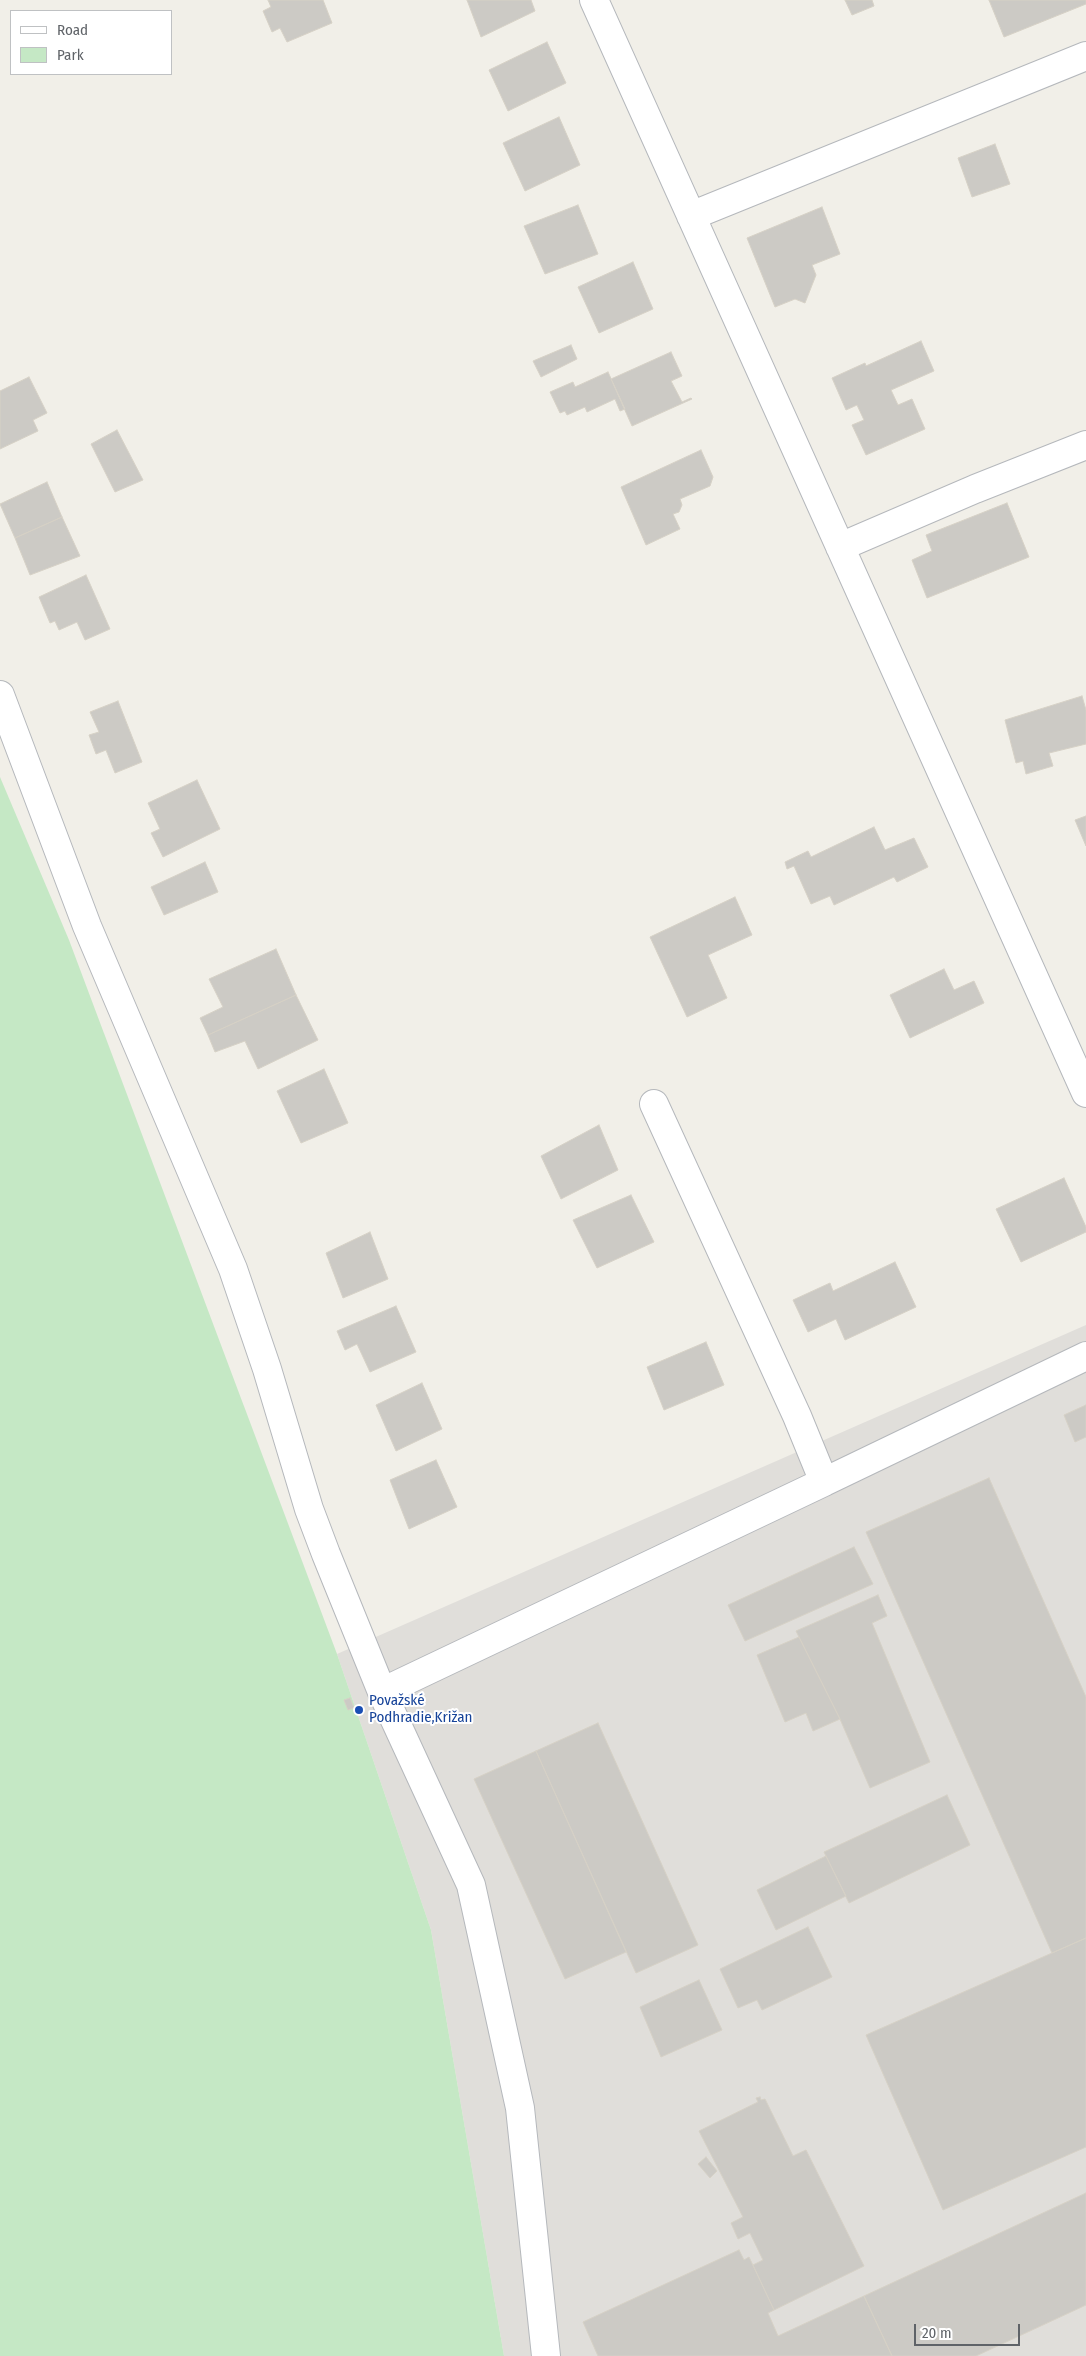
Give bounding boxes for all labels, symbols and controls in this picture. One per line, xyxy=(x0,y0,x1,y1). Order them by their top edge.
legend xyxy=(10,10,172,75)
text: Road xyxy=(57,21,88,39)
text: Park xyxy=(57,46,84,64)
place label: Považské Podhradie,Križan xyxy=(369,1692,473,1727)
marker: Považské Podhradie,Križan xyxy=(353,1704,365,1716)
scale bar xyxy=(916,2314,1022,2346)
text: 20 m xyxy=(922,2324,952,2342)

